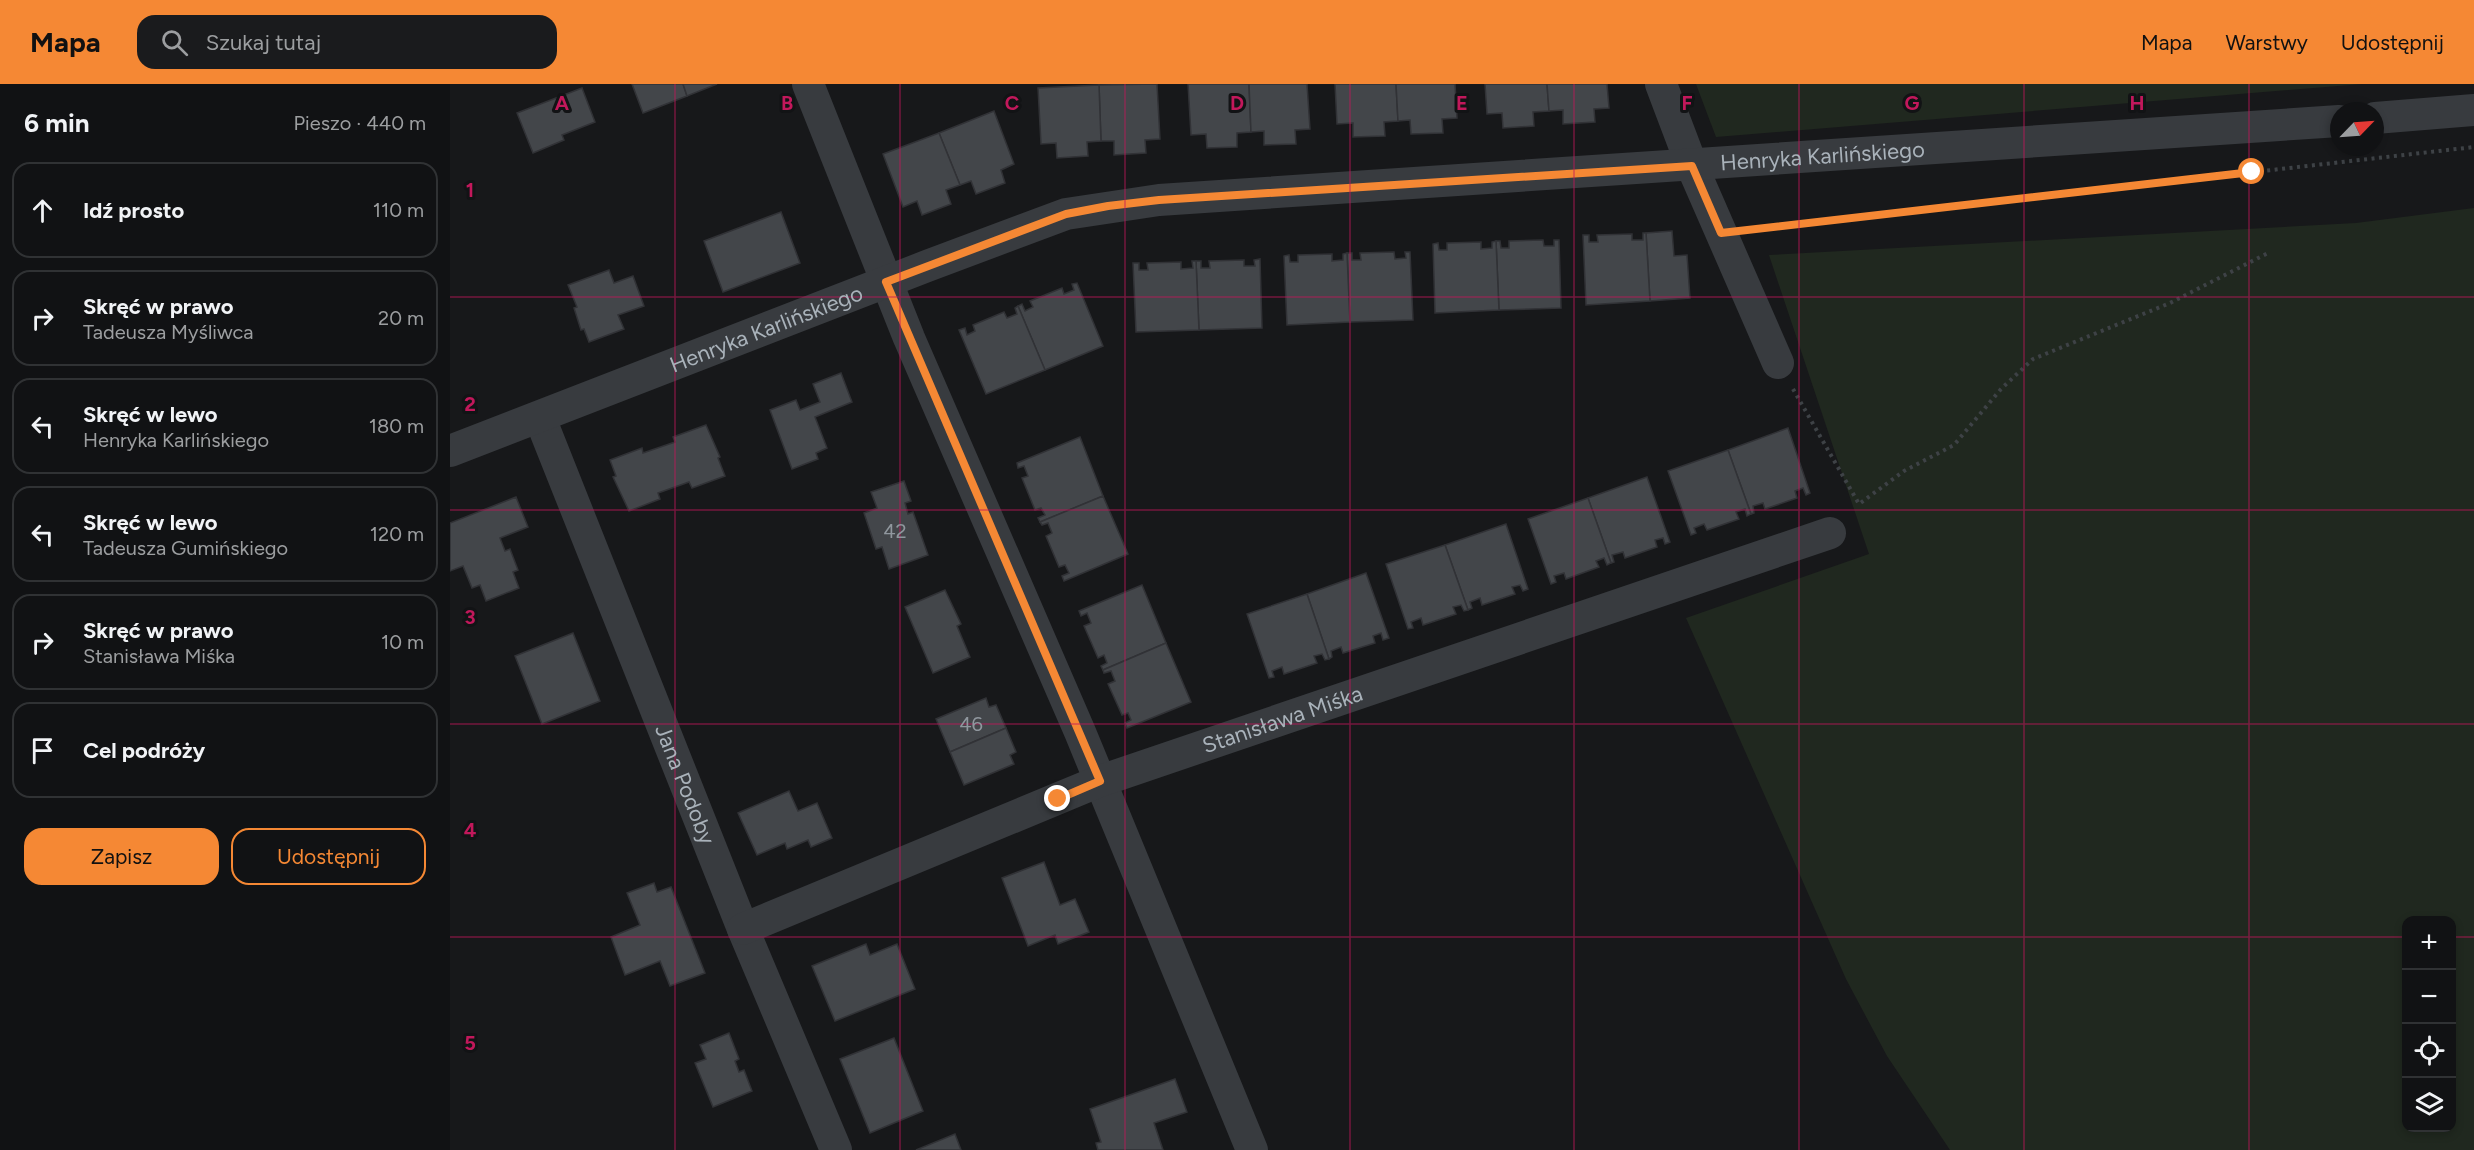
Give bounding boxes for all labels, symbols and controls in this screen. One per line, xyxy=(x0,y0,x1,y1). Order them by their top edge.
search box xyxy=(137,15,557,69)
text: Mapa xyxy=(30,25,101,59)
icon: search xyxy=(158,26,191,59)
text: Szukaj tutaj xyxy=(206,29,321,56)
text: Mapa xyxy=(2141,30,2192,55)
text: Warstwy xyxy=(2225,30,2308,55)
text: Udostępnij xyxy=(2341,30,2444,55)
text: A xyxy=(555,91,570,115)
text: B xyxy=(781,91,793,115)
text: C xyxy=(1005,91,1019,115)
text: D xyxy=(1230,91,1244,115)
text: E xyxy=(1456,91,1468,115)
text: F xyxy=(1681,91,1693,115)
text: G xyxy=(1905,91,1920,115)
text: H xyxy=(2130,91,2145,115)
north arrow xyxy=(2330,102,2384,156)
text: 6 min xyxy=(24,107,90,139)
text: Pieszo · 440 m xyxy=(294,111,426,135)
street label: Henryka Karlińskiego xyxy=(1719,135,1926,176)
route start xyxy=(2238,158,2264,184)
text: 1 xyxy=(466,178,474,202)
icon: ahead xyxy=(26,194,59,227)
text: Idź prosto xyxy=(83,197,184,224)
text: 110 m xyxy=(373,198,424,222)
street label: Henryka Karlińskiego xyxy=(666,279,866,378)
text: Skręć w prawo xyxy=(83,293,233,320)
icon: right xyxy=(26,302,59,335)
text: 20 m xyxy=(378,306,424,330)
text: Tadeusza Myśliwca xyxy=(83,320,253,344)
text: 2 xyxy=(464,392,476,416)
text: Skręć w lewo xyxy=(83,401,218,428)
icon: left xyxy=(26,410,59,443)
text: 180 m xyxy=(369,414,424,438)
text: Henryka Karlińskiego xyxy=(83,428,269,452)
text: Skręć w lewo xyxy=(83,509,218,536)
icon: left xyxy=(26,518,59,551)
house number: 42 xyxy=(883,519,907,543)
text: 120 m xyxy=(370,522,424,546)
text: Tadeusza Gumińskiego xyxy=(83,536,288,560)
text: 3 xyxy=(464,605,476,629)
text: Skręć w prawo xyxy=(83,617,233,644)
icon: right xyxy=(26,626,59,659)
text: 10 m xyxy=(381,630,424,654)
text: Stanisława Miśka xyxy=(83,644,235,668)
street label: Stanisława Miśka xyxy=(1199,679,1366,759)
house number: 46 xyxy=(959,712,983,736)
street label: Jana Podoby xyxy=(650,720,722,848)
icon: arrive xyxy=(26,734,59,767)
text: Cel podróży xyxy=(83,737,205,764)
route end xyxy=(1044,785,1070,811)
text: 4 xyxy=(464,818,477,842)
button: Zapisz xyxy=(24,828,219,885)
button: Udostępnij xyxy=(231,828,426,885)
map controls xyxy=(2402,916,2456,1132)
button: + xyxy=(2402,916,2456,970)
button: − xyxy=(2402,970,2456,1024)
button: locate xyxy=(2402,1024,2456,1078)
text: 5 xyxy=(464,1031,476,1055)
button: layers xyxy=(2402,1078,2456,1132)

